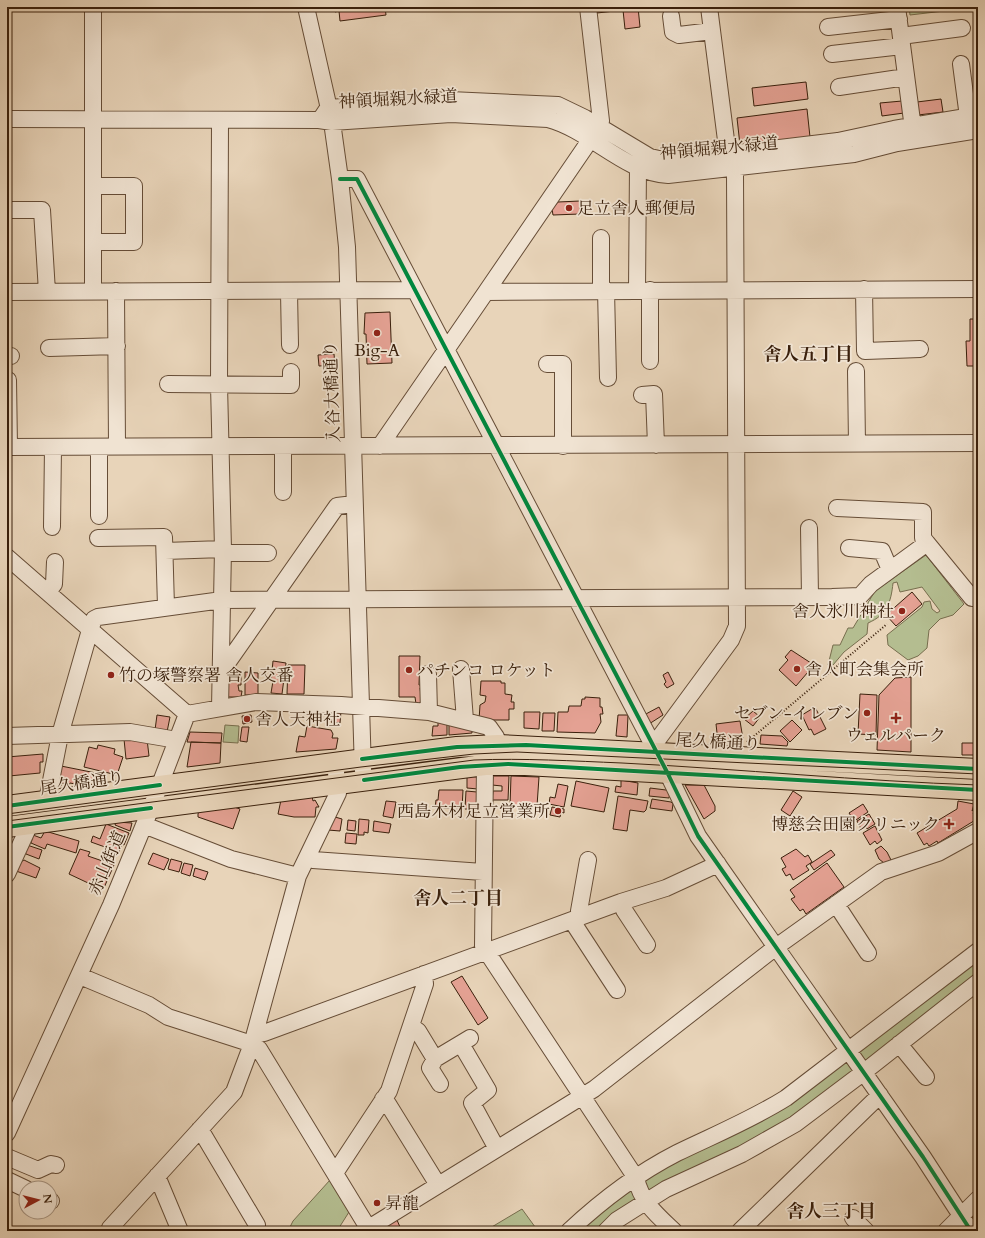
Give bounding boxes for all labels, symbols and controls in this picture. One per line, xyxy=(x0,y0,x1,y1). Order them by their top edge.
street label: 神領堀親水緑道 xyxy=(338,84,458,114)
street label: 神領堀親水緑道 xyxy=(659,131,779,165)
place label: 足立舎人郵便局 xyxy=(577,197,696,220)
marker: 足立舎人郵便局 xyxy=(564,203,574,213)
marker: Big-A xyxy=(372,328,382,338)
place label: Big-A xyxy=(354,339,401,362)
street label: 入谷大橋通り xyxy=(319,341,345,443)
district label: 舎人五丁目 xyxy=(763,342,853,367)
place label: 舎人氷川神社 xyxy=(792,600,894,623)
marker: 舎人氷川神社 xyxy=(897,606,907,616)
place label: 舎人町会集会所 xyxy=(805,658,924,681)
place label: パチンコ ロケット xyxy=(417,659,556,682)
place label: 竹の塚警察署 舎人交番 xyxy=(119,664,294,687)
marker: 舎人町会集会所 xyxy=(792,664,802,674)
marker: パチンコ ロケット xyxy=(404,665,414,675)
marker: 竹の塚警察署 舎人交番 xyxy=(106,670,116,680)
place label: セブン-イレブン xyxy=(734,702,859,725)
place label: 舎人天神社 xyxy=(255,708,340,731)
marker: セブン-イレブン xyxy=(862,708,872,718)
marker: ウェルパーク xyxy=(891,713,901,723)
marker: 舎人天神社 xyxy=(242,714,252,724)
place label: ウェルパーク xyxy=(846,724,946,747)
street label: 尾久橋通り xyxy=(675,728,761,756)
street label: 尾久橋通り xyxy=(38,766,126,800)
place label: 西島木材足立営業所 xyxy=(397,800,550,823)
marker: 西島木材足立営業所 xyxy=(553,806,563,816)
place label: 博慈会田園クリニック xyxy=(771,813,940,836)
marker: 博慈会田園クリニック xyxy=(943,818,955,830)
street label: 赤山街道 xyxy=(83,827,131,899)
district label: 舎人二丁目 xyxy=(413,886,503,911)
north arrow xyxy=(18,1180,58,1220)
place label: 昇龍 xyxy=(385,1192,419,1215)
text: N xyxy=(39,1193,56,1205)
marker: 昇龍 xyxy=(372,1198,382,1208)
district label: 舎人三丁目 xyxy=(786,1199,876,1224)

